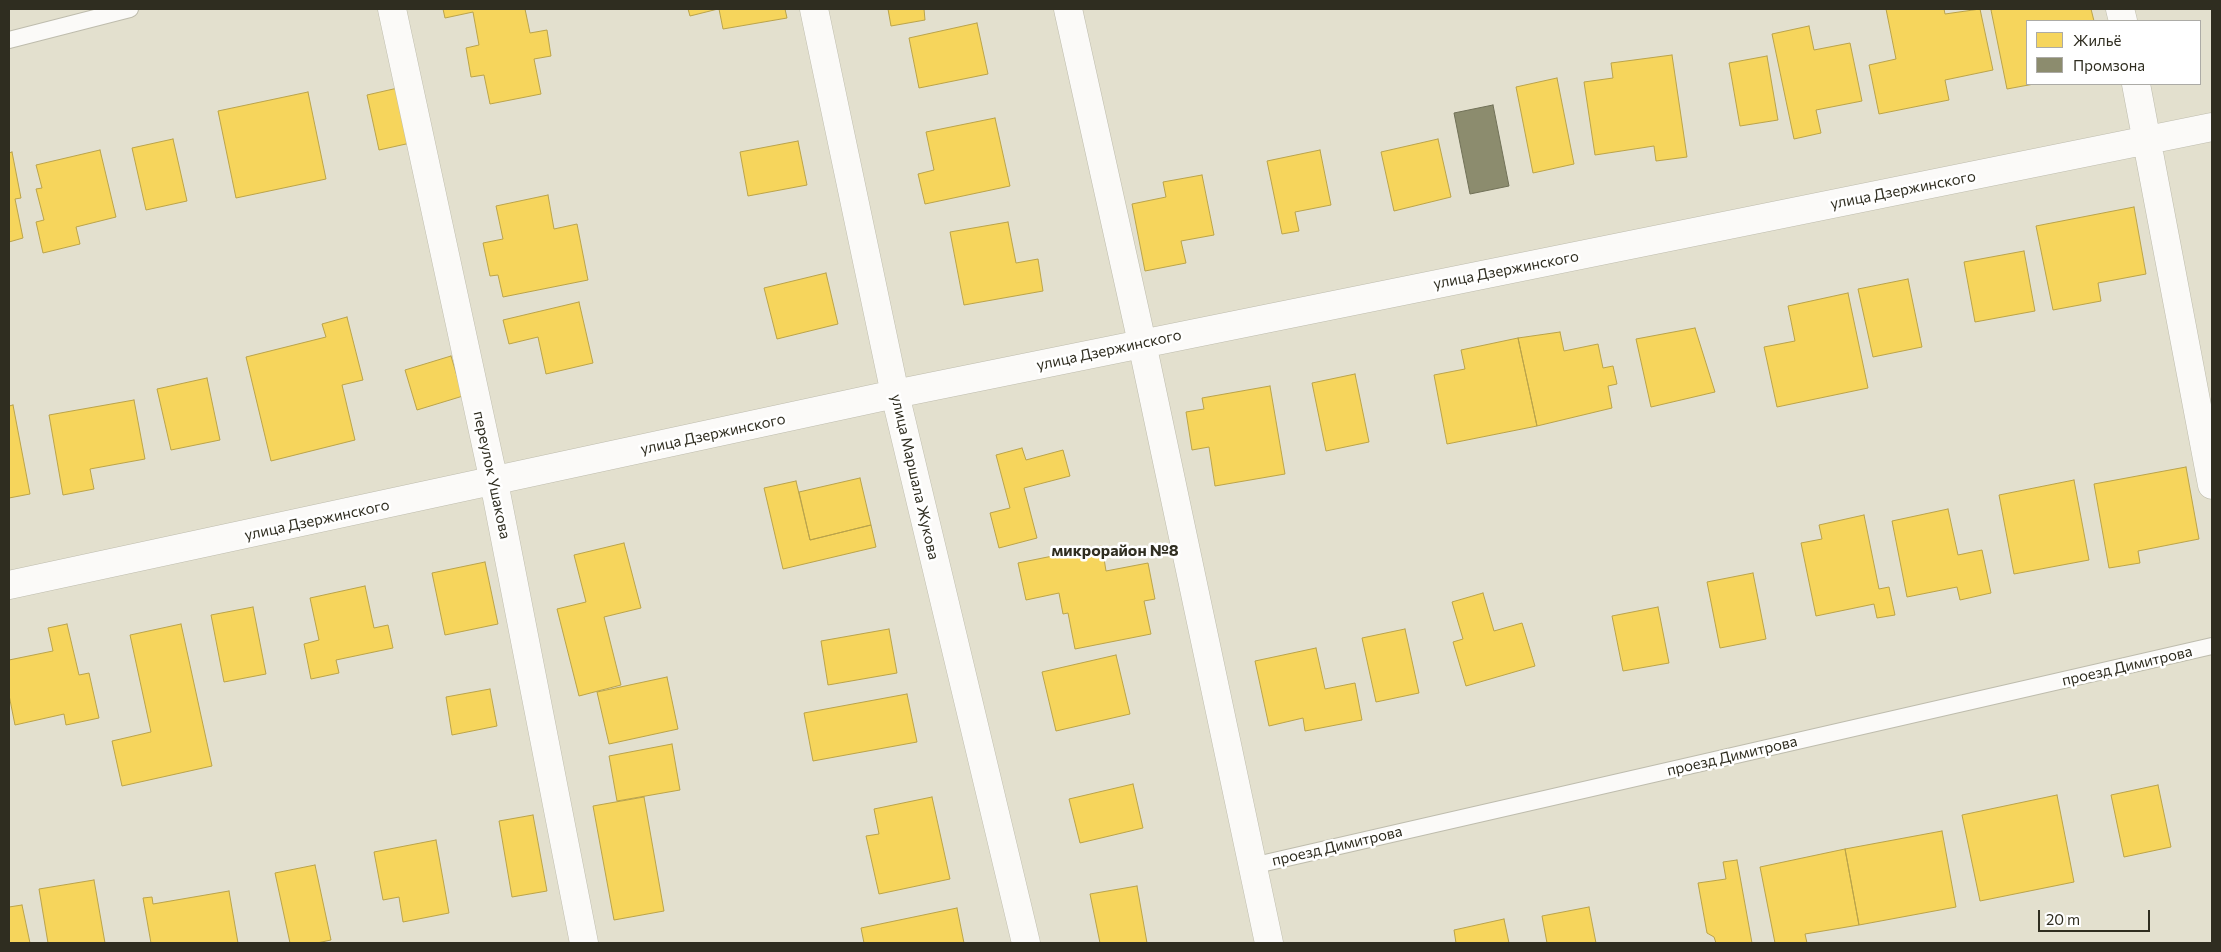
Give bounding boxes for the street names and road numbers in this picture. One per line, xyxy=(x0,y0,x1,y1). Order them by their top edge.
street label: улица Дзержинского xyxy=(1829,167,1977,213)
street label: улица Дзержинского xyxy=(1432,247,1580,293)
street label: улица Дзержинского xyxy=(1035,326,1183,374)
street label: улица Маршала Жукова xyxy=(887,392,943,562)
street label: переулок Ушакова xyxy=(470,409,514,541)
street label: улица Дзержинского xyxy=(639,410,787,458)
street label: улица Дзержинского xyxy=(243,496,391,544)
street label: проезд Димитрова xyxy=(2060,642,2194,690)
street label: проезд Димитрова xyxy=(1665,732,1799,780)
street label: проезд Димитрова xyxy=(1270,822,1404,870)

